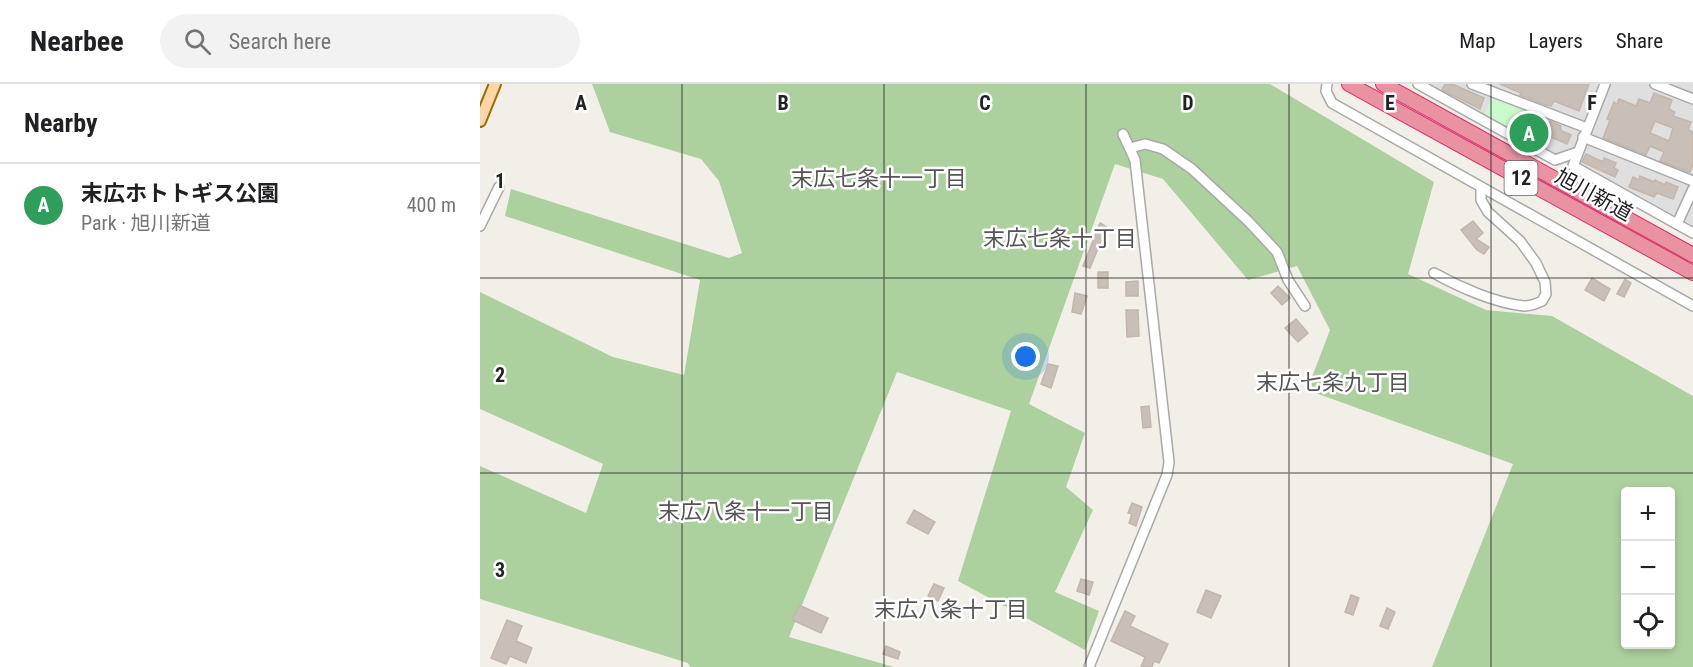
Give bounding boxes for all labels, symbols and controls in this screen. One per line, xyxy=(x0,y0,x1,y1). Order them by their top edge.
search box xyxy=(160,14,580,68)
text: Nearbee xyxy=(30,25,124,58)
icon: search xyxy=(181,25,214,58)
text: Search here xyxy=(229,29,331,54)
text: Map xyxy=(1459,29,1496,53)
text: Layers xyxy=(1529,29,1583,53)
text: Share xyxy=(1616,29,1663,53)
text: A xyxy=(575,91,587,115)
text: B xyxy=(777,91,789,115)
text: C xyxy=(979,91,991,115)
text: D xyxy=(1182,91,1194,115)
text: E xyxy=(1385,91,1395,115)
text: F xyxy=(1587,91,1597,115)
text: Nearby xyxy=(24,108,98,138)
pin: A xyxy=(1510,110,1548,156)
road number: 12 xyxy=(1504,161,1538,195)
street label: 旭川新道 xyxy=(1551,164,1637,226)
district label: 末広七条十一丁目 xyxy=(791,166,967,191)
text: 1 xyxy=(495,169,505,193)
text: 末広ホトトギス公園 xyxy=(81,181,279,206)
text: A xyxy=(38,193,49,217)
text: 400 m xyxy=(407,193,456,217)
text: Park · 旭川新道 xyxy=(81,211,211,235)
district label: 末広七条十丁目 xyxy=(983,226,1137,251)
your location xyxy=(1011,342,1040,371)
text: 2 xyxy=(495,363,505,387)
district label: 末広七条九丁目 xyxy=(1256,370,1410,395)
map controls xyxy=(1621,487,1675,649)
button: + xyxy=(1621,487,1675,541)
district label: 末広八条十一丁目 xyxy=(658,499,834,524)
button: − xyxy=(1621,541,1675,595)
text: 3 xyxy=(495,558,505,582)
button: locate xyxy=(1621,595,1675,649)
district label: 末広八条十丁目 xyxy=(874,597,1028,622)

